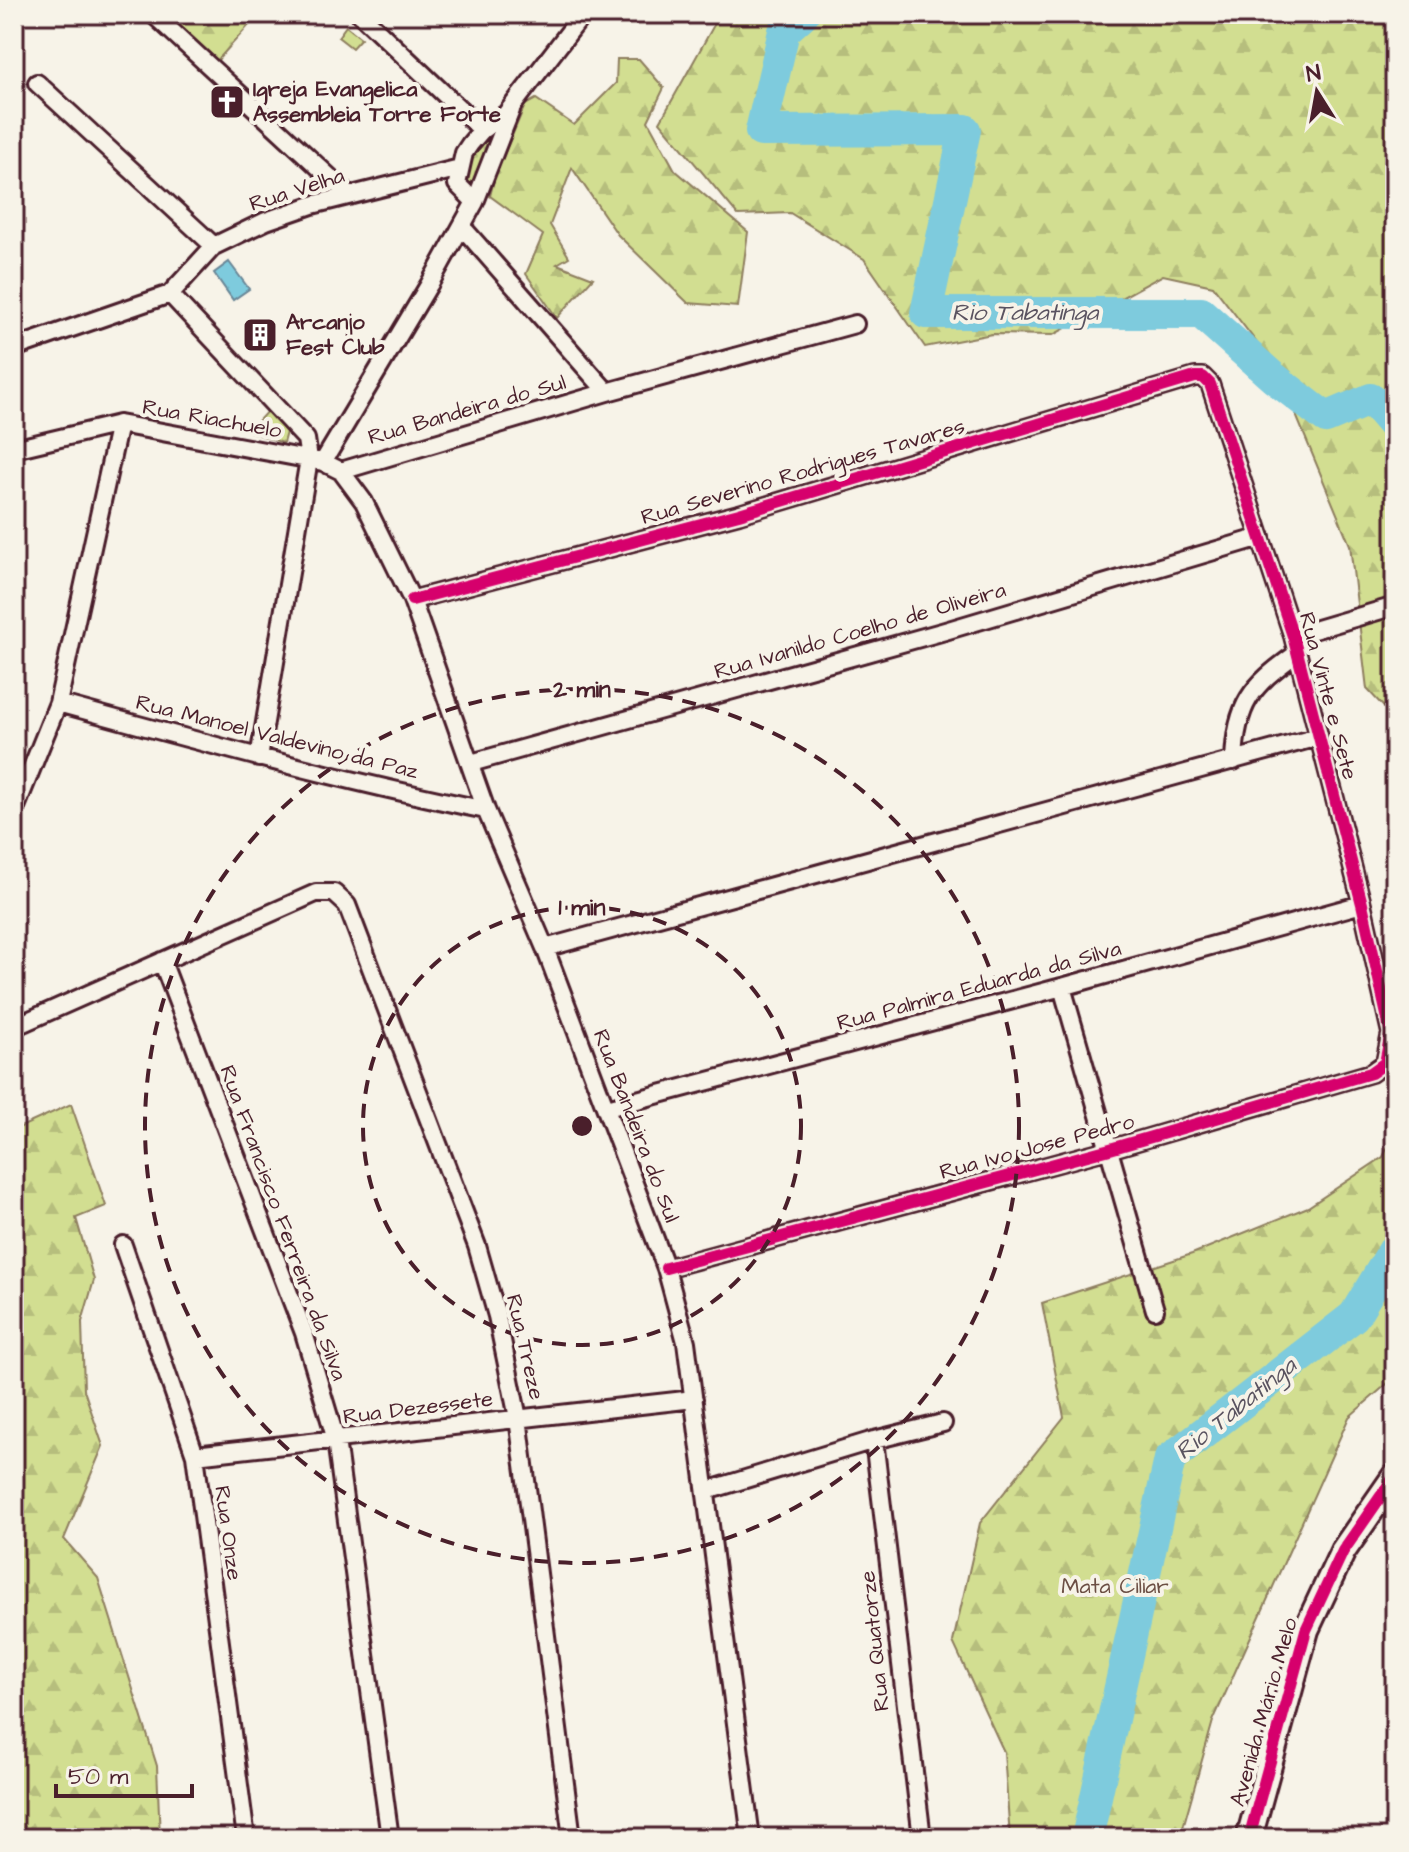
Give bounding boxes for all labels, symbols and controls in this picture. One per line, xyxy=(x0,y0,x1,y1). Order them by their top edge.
north arrow xyxy=(1277,52,1357,132)
text: N xyxy=(1304,57,1323,90)
place label: Igreja Evangelica Assembleia Torre Forte xyxy=(253,74,501,130)
church icon: Igreja Evangelica Assembleia Torre Forte xyxy=(208,83,246,121)
street label: Rua Velha xyxy=(246,160,348,220)
water label: Rio Tabatinga xyxy=(952,296,1100,331)
place label: Arcanjo Fest Club xyxy=(286,307,385,363)
building icon: Arcanjo Fest Club xyxy=(241,316,279,354)
street label: Rua Bandeira do Sul xyxy=(364,367,570,453)
street label: Rua Riachuelo xyxy=(140,392,285,447)
street label: Rua Severino Rodrigues Tavares xyxy=(637,411,969,534)
street label: Rua Ivanildo Coelho de Oliveira xyxy=(711,574,1009,688)
street label: Rua Vinte e Sete xyxy=(1291,609,1365,783)
text: 2 min xyxy=(552,673,611,707)
street label: Rua Manoel Valdevino da Paz xyxy=(133,687,421,787)
text: 1 min xyxy=(559,891,606,925)
street label: Rua Palmira Eduarda da Silva xyxy=(833,933,1125,1039)
street label: Rua Bandeira do Sul xyxy=(585,1025,687,1227)
street label: Rua Francisco Ferreira da Silva xyxy=(211,1061,355,1385)
street label: Rua Ivo Jose Pedro xyxy=(936,1106,1138,1188)
centre of rings xyxy=(568,1112,596,1140)
street label: Rua Treze xyxy=(498,1291,552,1403)
water label: Rio Tabatinga xyxy=(1168,1349,1306,1469)
street label: Rua Dezessete xyxy=(341,1383,495,1433)
street label: Rua Onze xyxy=(206,1484,250,1582)
street label: Rua Quatorze xyxy=(852,1569,898,1713)
park label: Mata Ciliar xyxy=(1061,1571,1169,1602)
street label: Avenida Mário Melo xyxy=(1222,1613,1306,1810)
scale bar xyxy=(56,1748,192,1798)
text: 50 m xyxy=(68,1760,129,1794)

